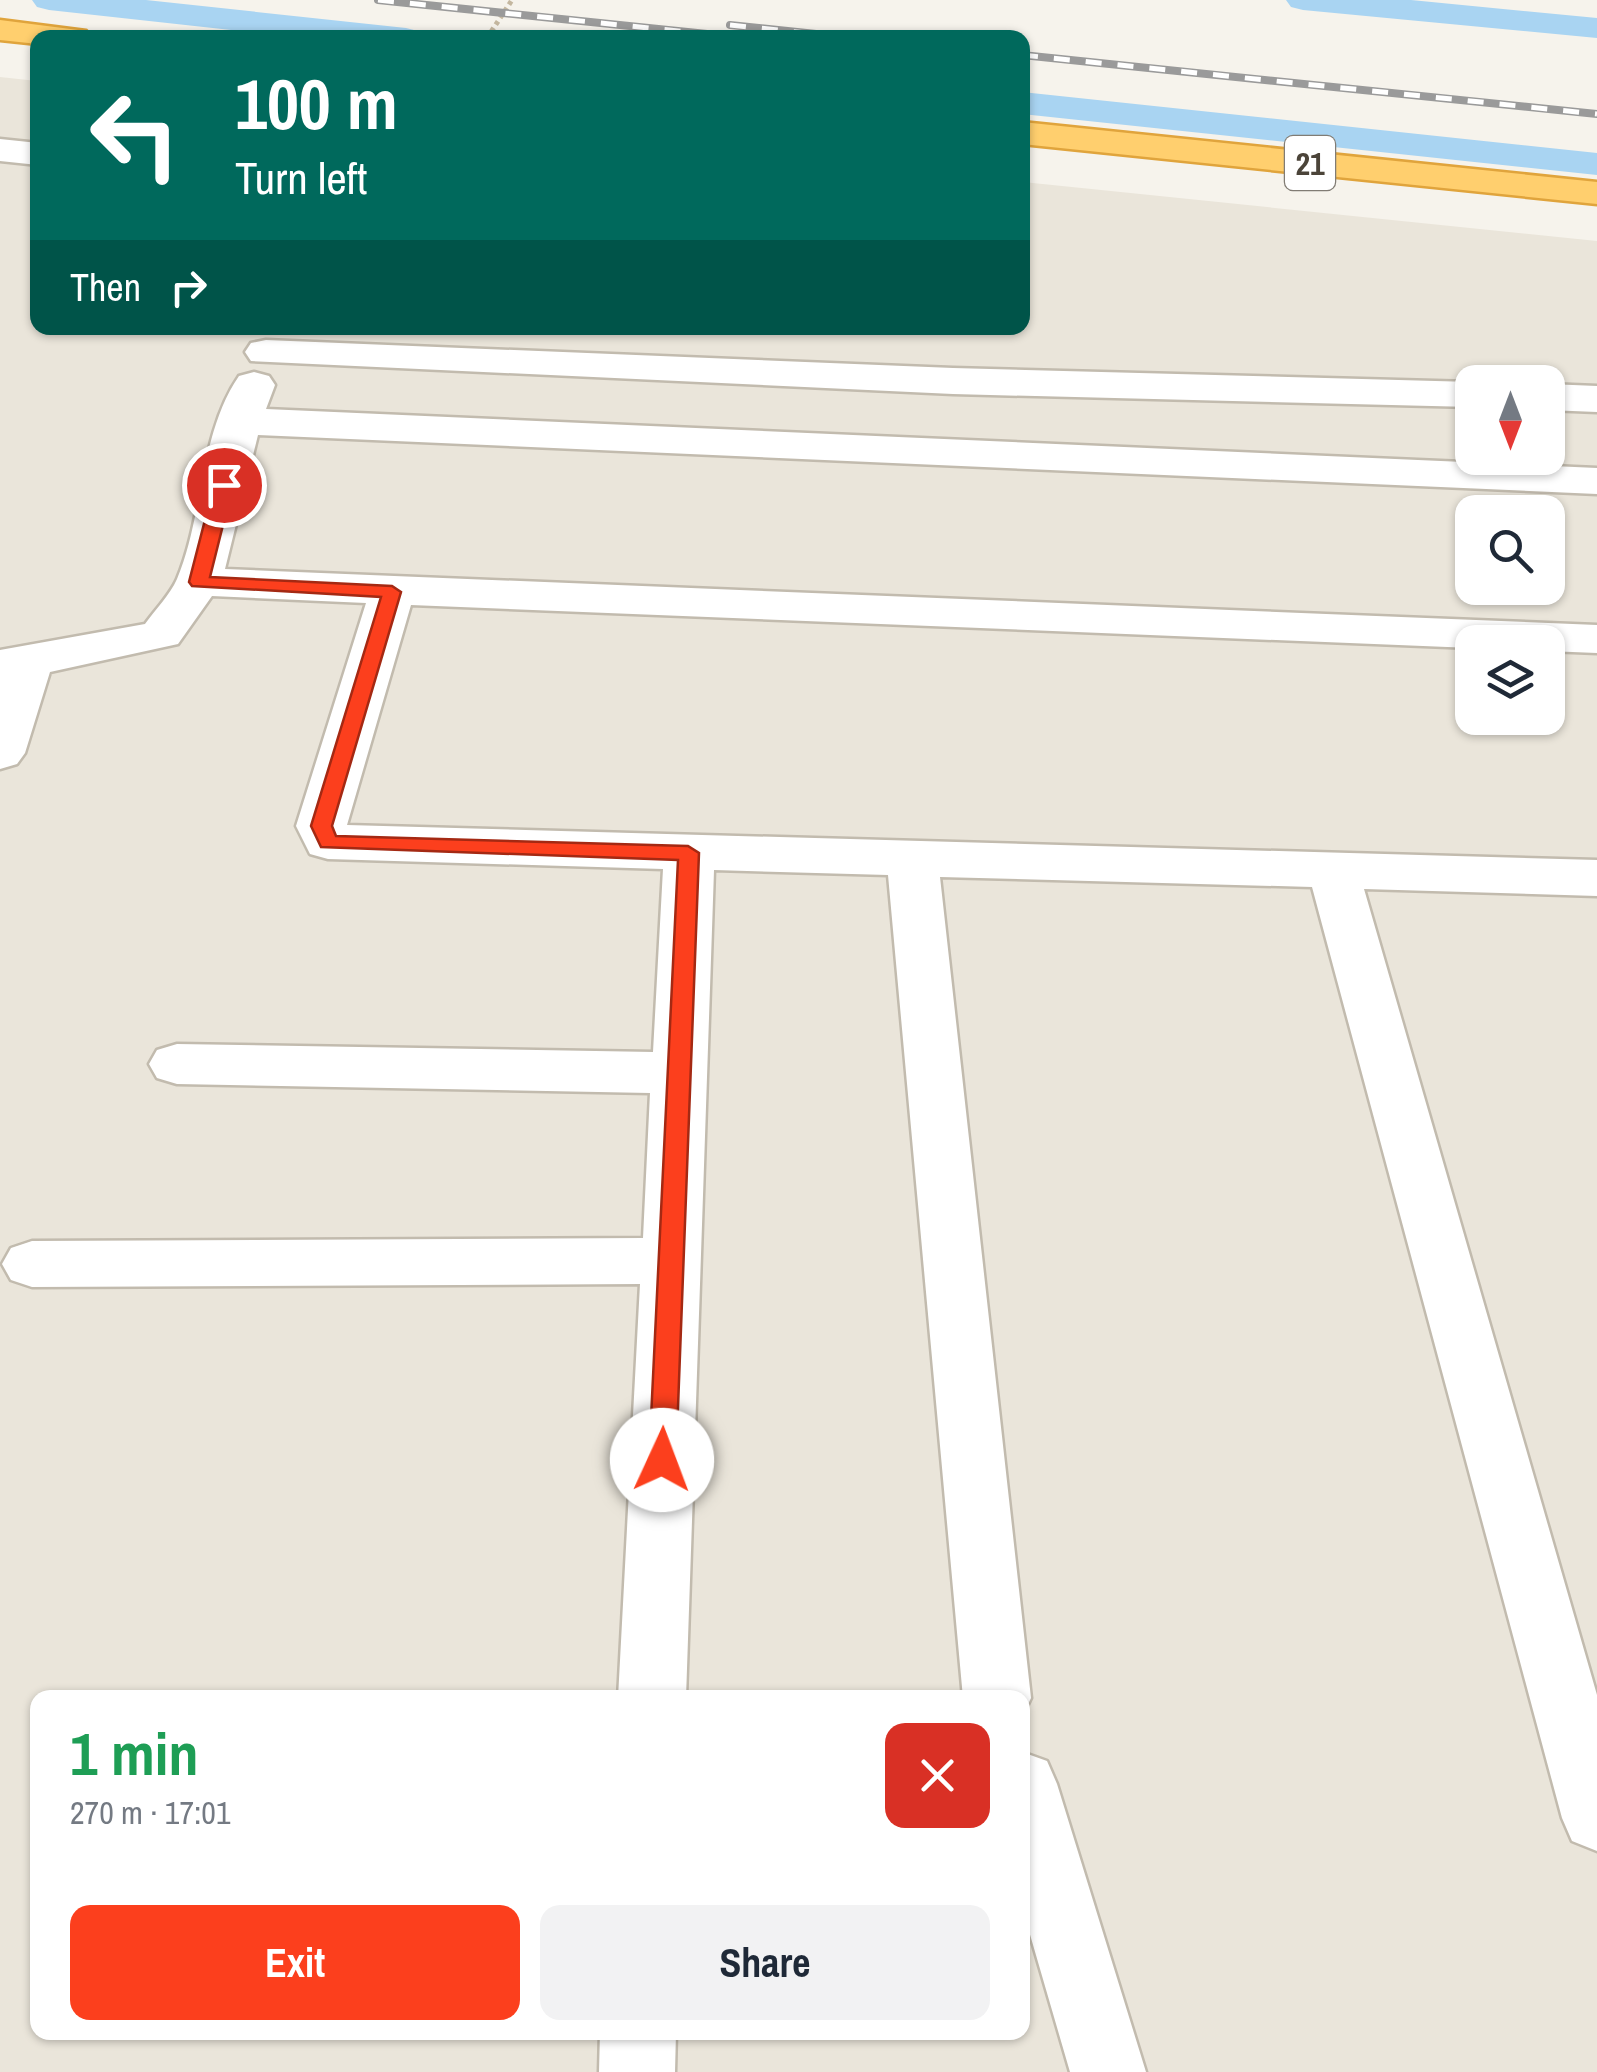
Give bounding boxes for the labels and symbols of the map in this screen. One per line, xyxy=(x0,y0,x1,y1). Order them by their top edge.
road number: 21 xyxy=(1285,136,1335,190)
north arrow xyxy=(1455,365,1565,475)
pin xyxy=(182,443,267,528)
position arrow xyxy=(610,1408,714,1512)

